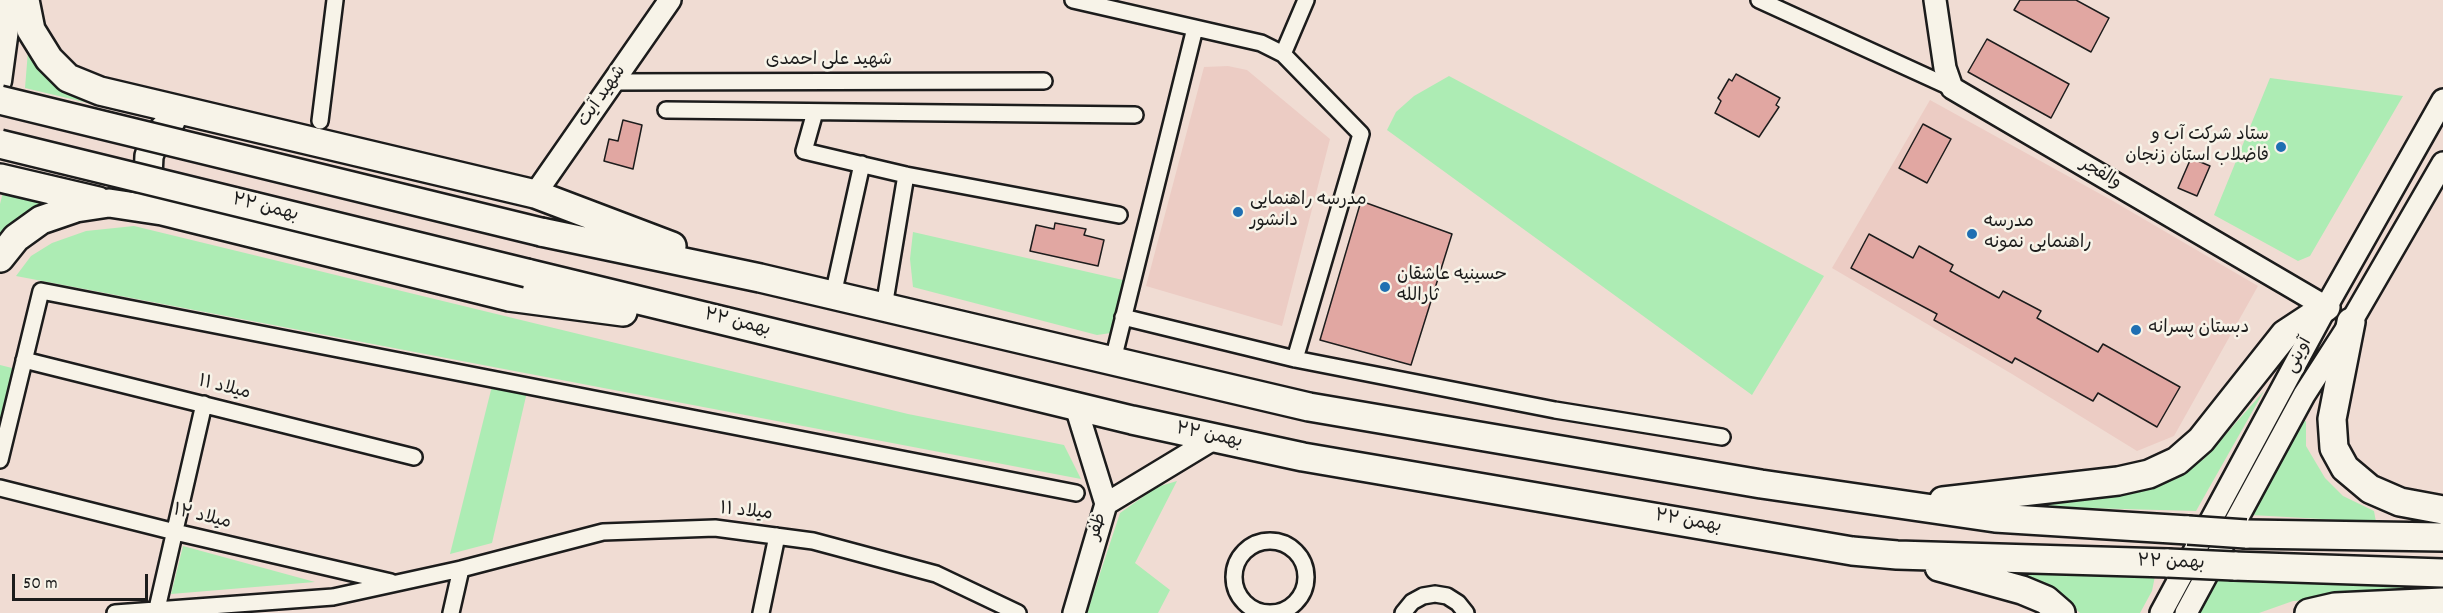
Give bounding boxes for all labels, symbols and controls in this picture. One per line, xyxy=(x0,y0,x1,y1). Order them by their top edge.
street label: شهید علی احمدی xyxy=(766,51,892,73)
street label: شهید آیت xyxy=(574,62,632,132)
place label: ستاد شرکت آب و فاضلاب استان زنجان xyxy=(2125,126,2269,168)
marker: ستاد شرکت آب و فاضلاب استان زنجان xyxy=(2274,140,2288,154)
street label: والفجر xyxy=(2075,155,2125,195)
street label: ۲۲ بهمن xyxy=(230,190,300,228)
place label: مدرسه راهنمایی دانشور xyxy=(1250,191,1367,234)
marker: مدرسه راهنمایی دانشور xyxy=(1231,205,1245,219)
place label: مدرسه راهنمایی نمونه xyxy=(1984,213,2092,256)
marker: مدرسه راهنمایی نمونه xyxy=(1965,227,1979,241)
place label: حسینیه عاشقان ثارالله xyxy=(1397,266,1507,308)
marker: حسینیه عاشقان ثارالله xyxy=(1378,280,1392,294)
street label: ۲۲ بهمن xyxy=(702,305,772,343)
place label: دبستان پسرانه xyxy=(2148,319,2249,341)
marker: دبستان پسرانه xyxy=(2129,323,2143,337)
street label: آوینی xyxy=(2282,335,2318,377)
street label: میلاد ۱۱ xyxy=(196,372,252,406)
street label: ۲۲ بهمن xyxy=(1174,419,1244,455)
street label: میلاد ۱۱ xyxy=(719,499,773,527)
street label: میلاد ۱۲ xyxy=(171,501,233,535)
street label: ۲۲ بهمن xyxy=(1653,507,1723,539)
street label: ظفر xyxy=(1085,511,1113,543)
street label: ۲۲ بهمن xyxy=(2137,552,2205,576)
scale bar xyxy=(15,562,152,600)
text: 50 m xyxy=(23,572,58,597)

